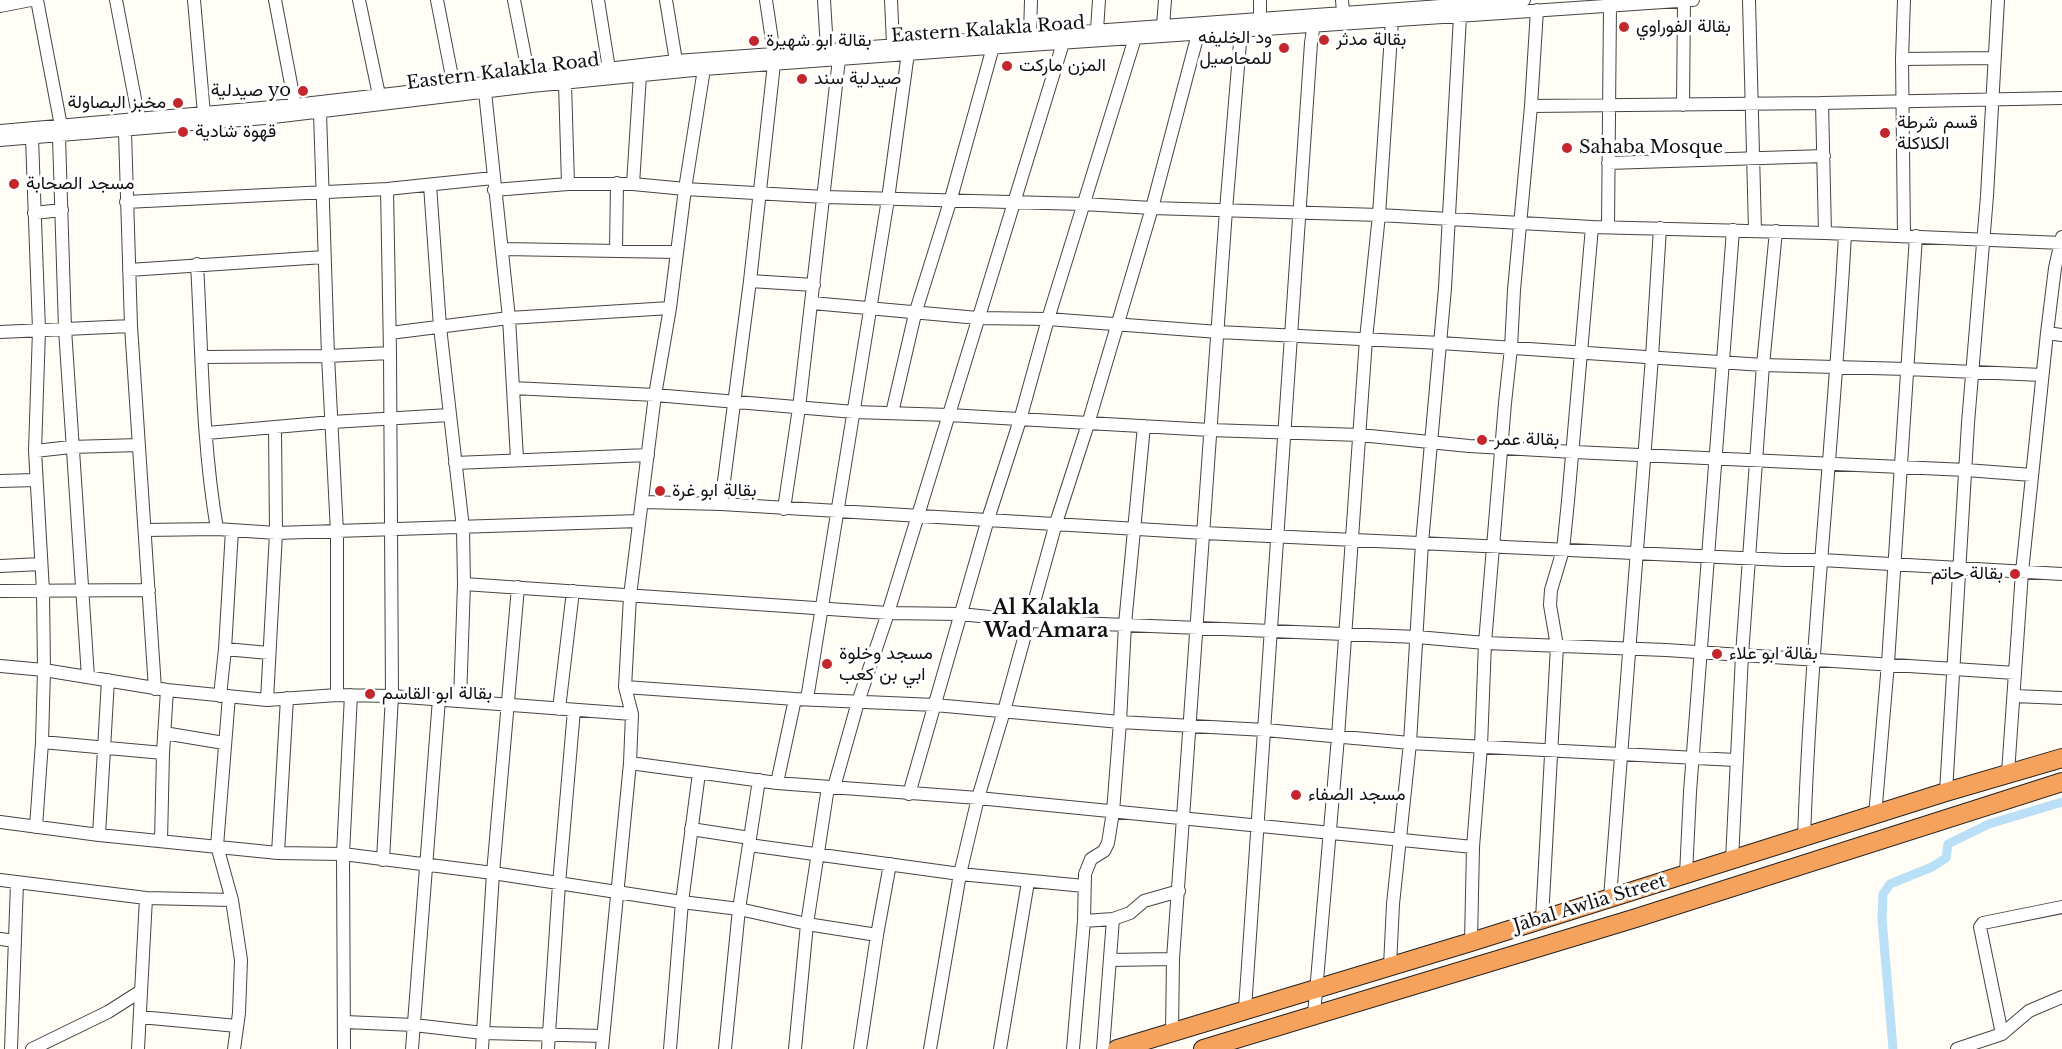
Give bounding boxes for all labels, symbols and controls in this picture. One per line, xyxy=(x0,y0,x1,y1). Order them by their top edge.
street label: Eastern Kalakla Road xyxy=(890,12,1086,48)
place label: بقالة الفوراوي xyxy=(1636,16,1731,38)
marker: بقالة الفوراوي xyxy=(1617,20,1631,34)
place label: ود الخليفه للمحاصيل xyxy=(1198,27,1272,70)
place label: بقالة مدثر xyxy=(1336,29,1406,51)
place label: بقالة ابو شهيرة xyxy=(766,30,872,52)
marker: بقالة مدثر xyxy=(1317,33,1331,47)
marker: بقالة ابو شهيرة xyxy=(747,34,761,48)
marker: ود الخليفه للمحاصيل xyxy=(1277,41,1291,55)
street label: Eastern Kalakla Road xyxy=(405,49,601,95)
place label: المزن ماركت xyxy=(1019,55,1106,77)
marker: المزن ماركت xyxy=(1000,59,1014,73)
place label: صيدلية سند xyxy=(814,68,901,90)
marker: صيدلية سند xyxy=(795,72,809,86)
place label: صيدلية yo xyxy=(211,80,291,102)
marker: صيدلية yo xyxy=(296,84,310,98)
place label: مخبز البصاولة xyxy=(67,92,166,114)
marker: مخبز البصاولة xyxy=(171,96,185,110)
place label: قسم شرطة الكلاكلة xyxy=(1897,112,1978,154)
place label: قهوة شادية xyxy=(195,121,276,143)
marker: قهوة شادية xyxy=(176,125,190,139)
marker: قسم شرطة الكلاكلة xyxy=(1878,126,1892,140)
place label: Sahaba Mosque xyxy=(1579,137,1723,159)
marker: Sahaba Mosque xyxy=(1560,141,1574,155)
place label: مسجد الصحابة xyxy=(26,173,134,195)
marker: مسجد الصحابة xyxy=(7,177,21,191)
place label: بقالة عمر xyxy=(1494,429,1559,451)
marker: بقالة عمر xyxy=(1475,433,1489,447)
place label: بقالة ابو غرة xyxy=(672,480,757,502)
marker: بقالة ابو غرة xyxy=(653,484,667,498)
place label: بقالة حاتم xyxy=(1931,563,2003,585)
marker: بقالة حاتم xyxy=(2008,567,2022,581)
district label: Al Kalakla Wad Amara xyxy=(984,596,1108,643)
place label: مسجد وخلوة ابي بن كعب xyxy=(839,643,933,686)
place label: بقالة ابو علاء xyxy=(1729,643,1818,665)
marker: بقالة ابو علاء xyxy=(1710,647,1724,661)
marker: مسجد وخلوة ابي بن كعب xyxy=(820,657,834,671)
place label: بقالة ابو القاسم xyxy=(382,683,492,705)
marker: بقالة ابو القاسم xyxy=(363,687,377,701)
place label: مسجد الصفاء xyxy=(1308,784,1406,806)
marker: مسجد الصفاء xyxy=(1289,788,1303,802)
street label: Jabal Awlia Street xyxy=(1511,870,1669,938)

